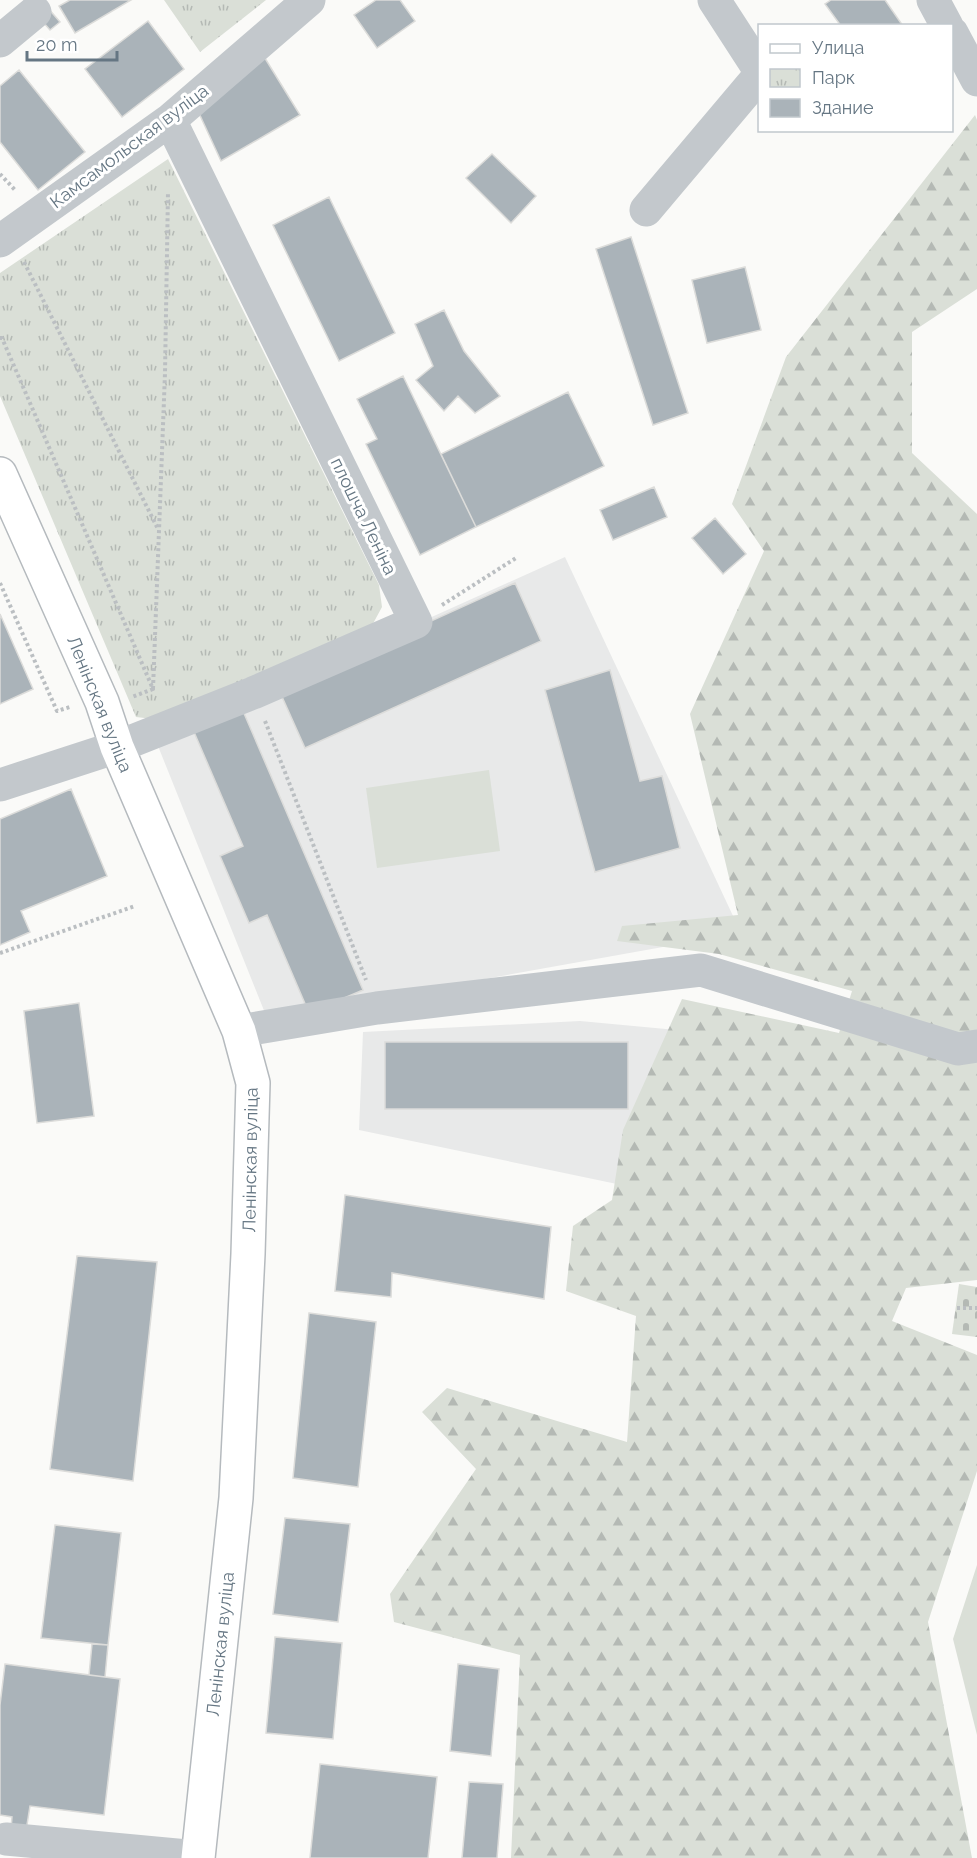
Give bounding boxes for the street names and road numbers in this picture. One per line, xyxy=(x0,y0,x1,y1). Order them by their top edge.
street label: Камсамольская вуліца xyxy=(46,80,212,212)
street label: плошча Леніна xyxy=(327,454,401,578)
street label: Ленінская вуліца xyxy=(63,633,137,775)
street label: Ленінская вуліца xyxy=(238,1087,262,1233)
street label: Ленінская вуліца xyxy=(202,1571,238,1717)

